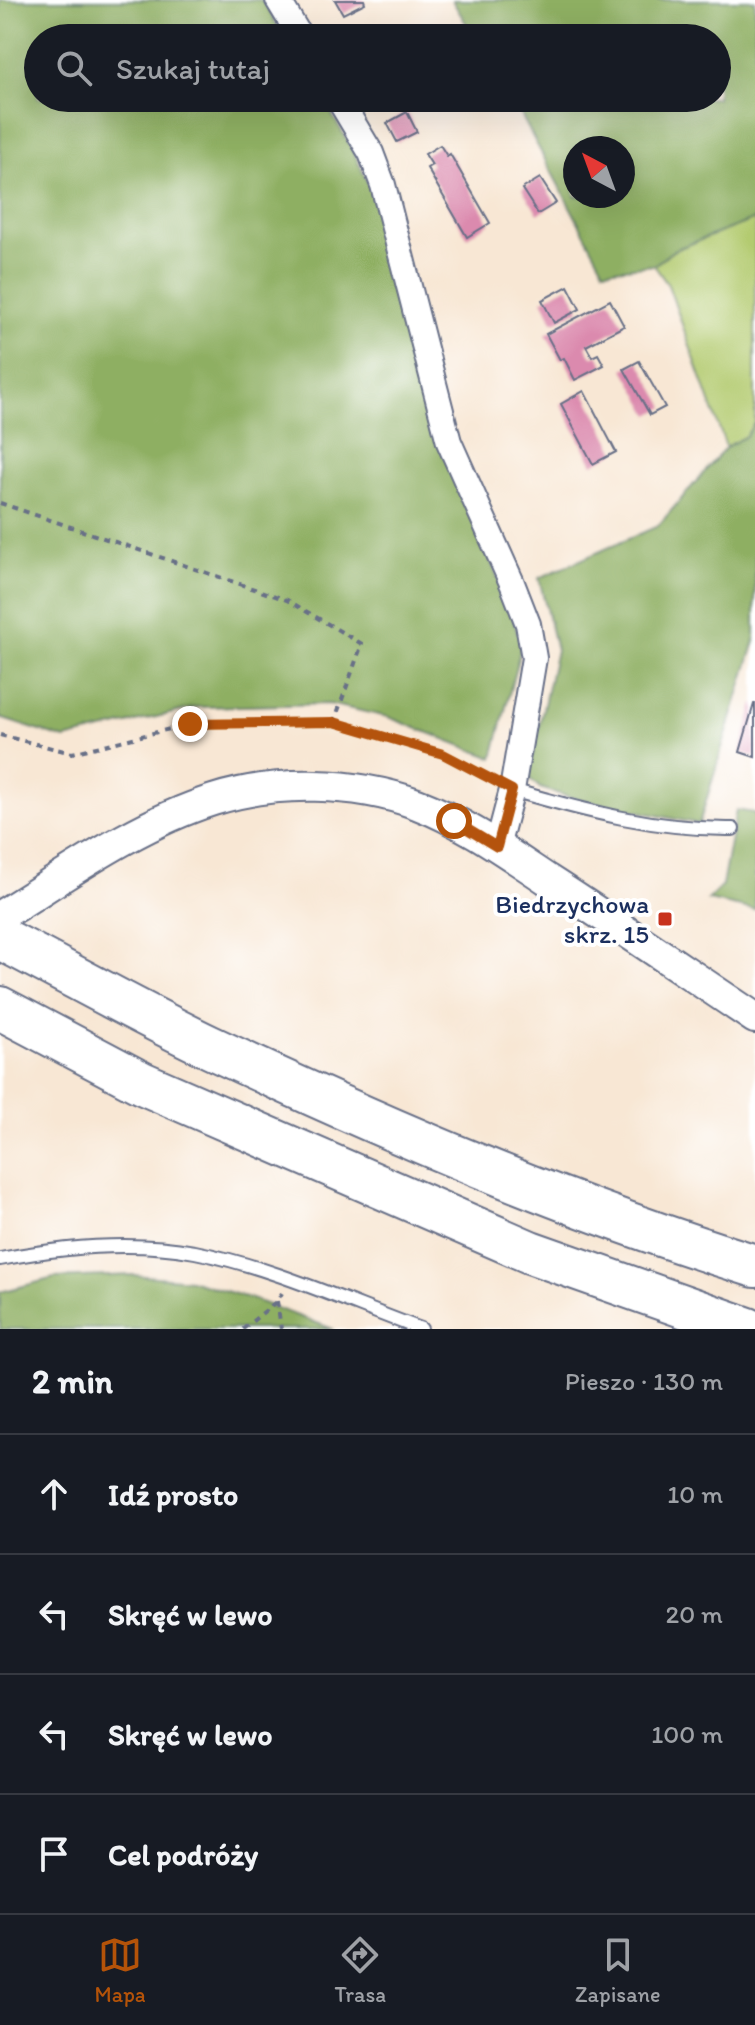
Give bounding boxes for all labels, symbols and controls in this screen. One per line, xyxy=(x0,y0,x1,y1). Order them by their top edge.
search box xyxy=(24,24,731,112)
icon: search xyxy=(52,46,96,90)
text: Szukaj tutaj xyxy=(116,50,270,87)
north arrow xyxy=(563,136,635,208)
route end xyxy=(172,706,208,742)
route start xyxy=(436,803,472,839)
place label: Biedrzychowa skrz. 15 xyxy=(495,888,649,950)
marker: Biedrzychowa skrz. 15 xyxy=(656,910,674,928)
text: 2 min xyxy=(32,1361,113,1402)
text: Pieszo · 130 m xyxy=(565,1365,723,1397)
icon: ahead xyxy=(32,1472,76,1516)
text: Idź prosto xyxy=(108,1476,238,1513)
text: 10 m xyxy=(667,1478,723,1510)
icon: left xyxy=(32,1592,76,1636)
text: Skręć w lewo xyxy=(108,1596,272,1633)
text: 20 m xyxy=(666,1598,723,1630)
icon: left xyxy=(32,1712,76,1756)
text: Skręć w lewo xyxy=(108,1716,272,1753)
text: 100 m xyxy=(651,1718,723,1750)
icon: arrive xyxy=(32,1832,76,1876)
text: Cel podróży xyxy=(108,1836,258,1873)
tab: Mapa xyxy=(94,1933,146,2008)
tab: Trasa xyxy=(335,1933,386,2008)
tab: Zapisane xyxy=(575,1933,661,2008)

